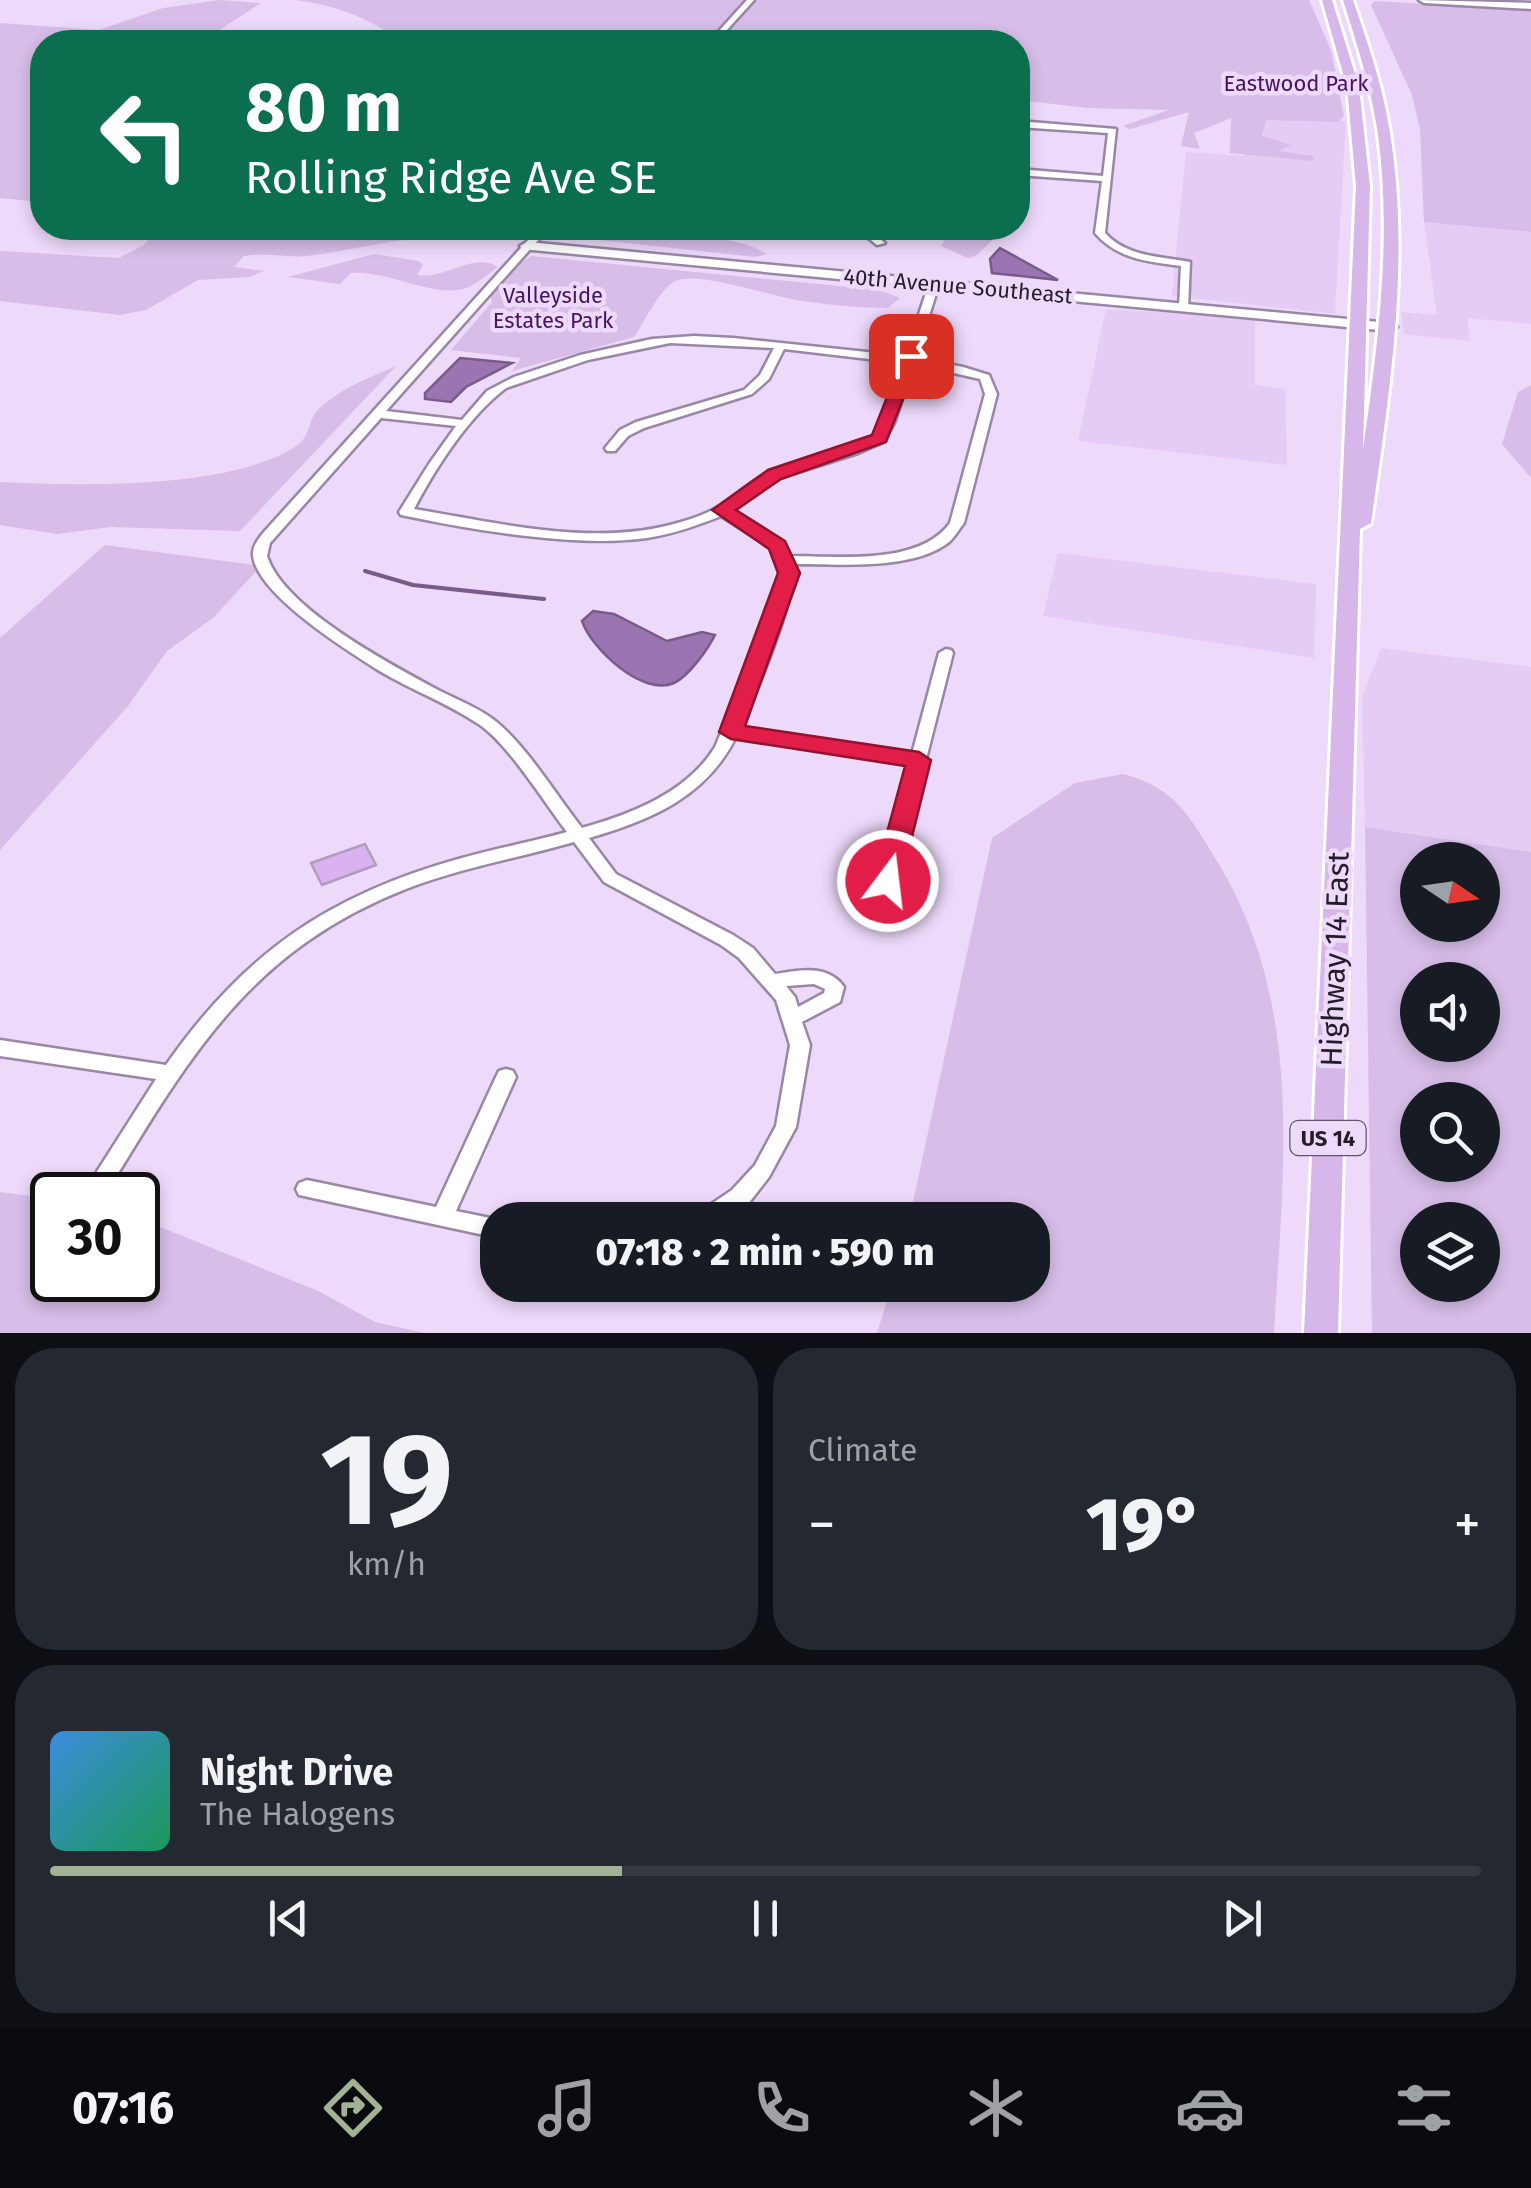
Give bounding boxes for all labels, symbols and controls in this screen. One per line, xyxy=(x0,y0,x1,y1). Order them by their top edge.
text: 80 m xyxy=(245,66,402,150)
icon: left xyxy=(80,70,210,200)
park label: Eastwood Park xyxy=(1223,70,1369,97)
text: Rolling Ridge Ave SE xyxy=(245,151,657,205)
street label: 40th Avenue Southeast xyxy=(842,263,1074,309)
park label: Valleyside Estates Park xyxy=(493,282,614,334)
pin xyxy=(869,314,954,399)
icon: arrive xyxy=(884,329,939,384)
position arrow xyxy=(836,829,940,933)
north arrow xyxy=(1400,842,1500,942)
map controls xyxy=(1400,842,1500,1302)
street label: Highway 14 East xyxy=(1313,851,1357,1067)
button: sound xyxy=(1400,962,1500,1062)
button: search xyxy=(1400,1082,1500,1182)
road number: US 14 xyxy=(1290,1121,1366,1155)
speed limit sign: 30 xyxy=(30,1172,160,1302)
button: layers xyxy=(1400,1202,1500,1302)
text: 07:18 · 2 min · 590 m xyxy=(595,1229,935,1275)
text: 19 xyxy=(320,1402,453,1558)
text: Climate xyxy=(808,1431,917,1469)
text: 19° xyxy=(1086,1480,1203,1570)
text: − xyxy=(808,1492,836,1558)
text: + xyxy=(1454,1492,1481,1558)
text: km/h xyxy=(347,1545,426,1583)
text: Night Drive xyxy=(200,1749,393,1795)
text: The Halogens xyxy=(200,1795,395,1833)
icon: previous xyxy=(261,1891,316,1946)
icon: pause xyxy=(738,1891,793,1946)
icon: next xyxy=(1215,1891,1270,1946)
icon: directions xyxy=(318,2073,388,2143)
icon: music xyxy=(532,2073,602,2143)
icon: phone xyxy=(747,2073,817,2143)
icon: climate xyxy=(961,2073,1031,2143)
icon: car xyxy=(1175,2073,1245,2143)
icon: filters xyxy=(1389,2073,1459,2143)
text: 07:16 xyxy=(72,2081,174,2135)

